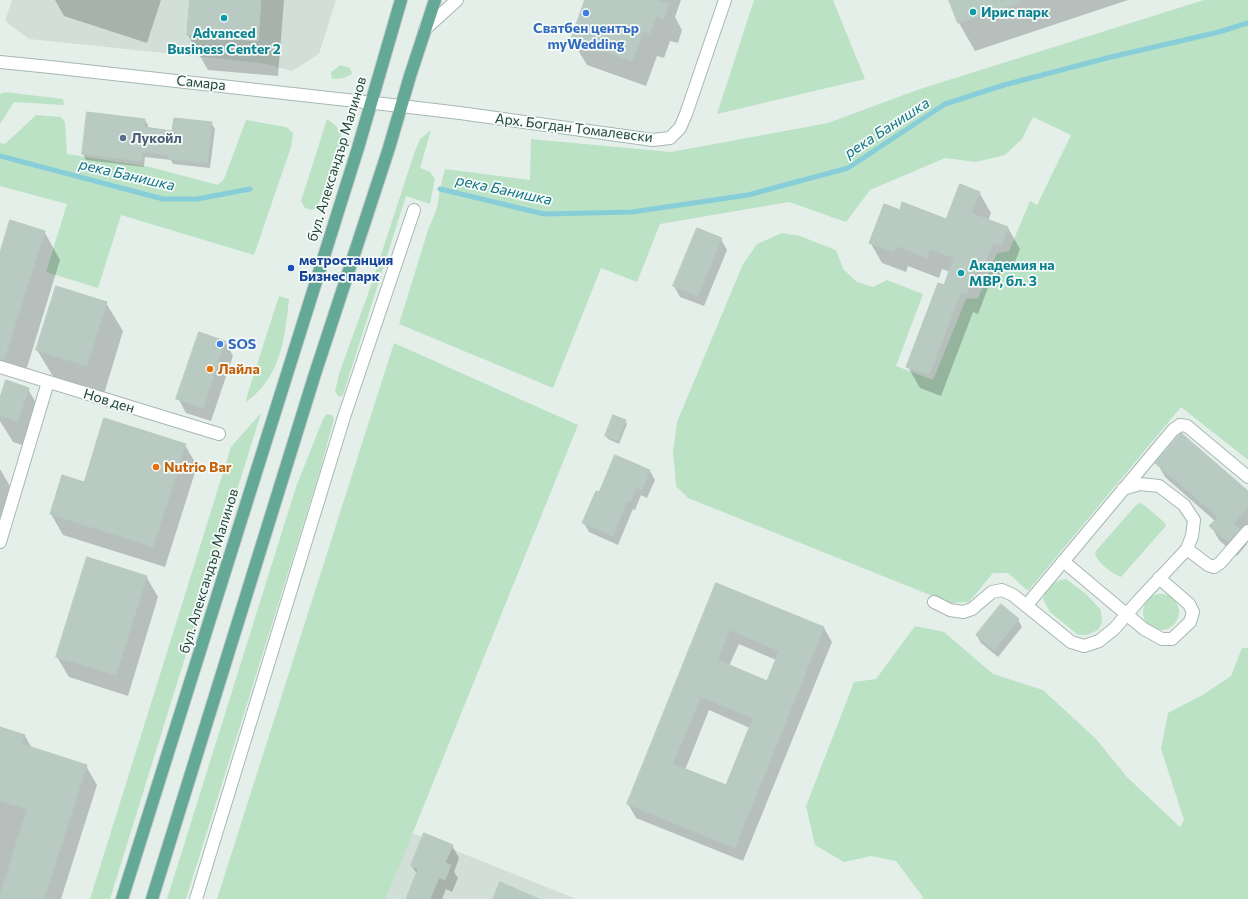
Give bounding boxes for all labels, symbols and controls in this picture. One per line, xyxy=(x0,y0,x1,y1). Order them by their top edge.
place label: Ирис парк xyxy=(981,4,1049,20)
marker: Ирис парк xyxy=(968,7,978,17)
marker: Сватбен център myWedding xyxy=(581,8,591,18)
marker: Advanced Business Center 2 xyxy=(219,13,229,23)
place label: Сватбен център myWedding xyxy=(533,20,639,52)
place label: Advanced Business Center 2 xyxy=(167,25,281,58)
street label: Самара xyxy=(175,72,227,94)
street label: бул. Александър Малинов xyxy=(304,74,370,244)
water label: река Банишка xyxy=(841,94,933,162)
street label: Арх. Богдан Томалевски xyxy=(494,110,654,146)
place label: Лукойл xyxy=(131,130,182,146)
marker: Лукойл xyxy=(118,133,128,143)
water label: река Банишка xyxy=(77,155,177,195)
water label: река Банишка xyxy=(454,171,554,209)
place label: метростанция Бизнес парк xyxy=(299,252,393,284)
place label: Академия на МВР, бл. 3 xyxy=(969,257,1055,290)
marker: метростанция Бизнес парк xyxy=(286,263,296,273)
marker: Академия на МВР, бл. 3 xyxy=(956,268,966,278)
place label: SOS xyxy=(228,336,256,352)
marker: SOS xyxy=(215,339,225,349)
place label: Лайла xyxy=(218,361,260,377)
marker: Лайла xyxy=(205,364,215,374)
street label: Нов ден xyxy=(81,385,137,417)
place label: Nutrio Bar xyxy=(164,459,232,475)
marker: Nutrio Bar xyxy=(151,462,161,472)
street label: бул. Александър Малинов xyxy=(176,486,242,656)

